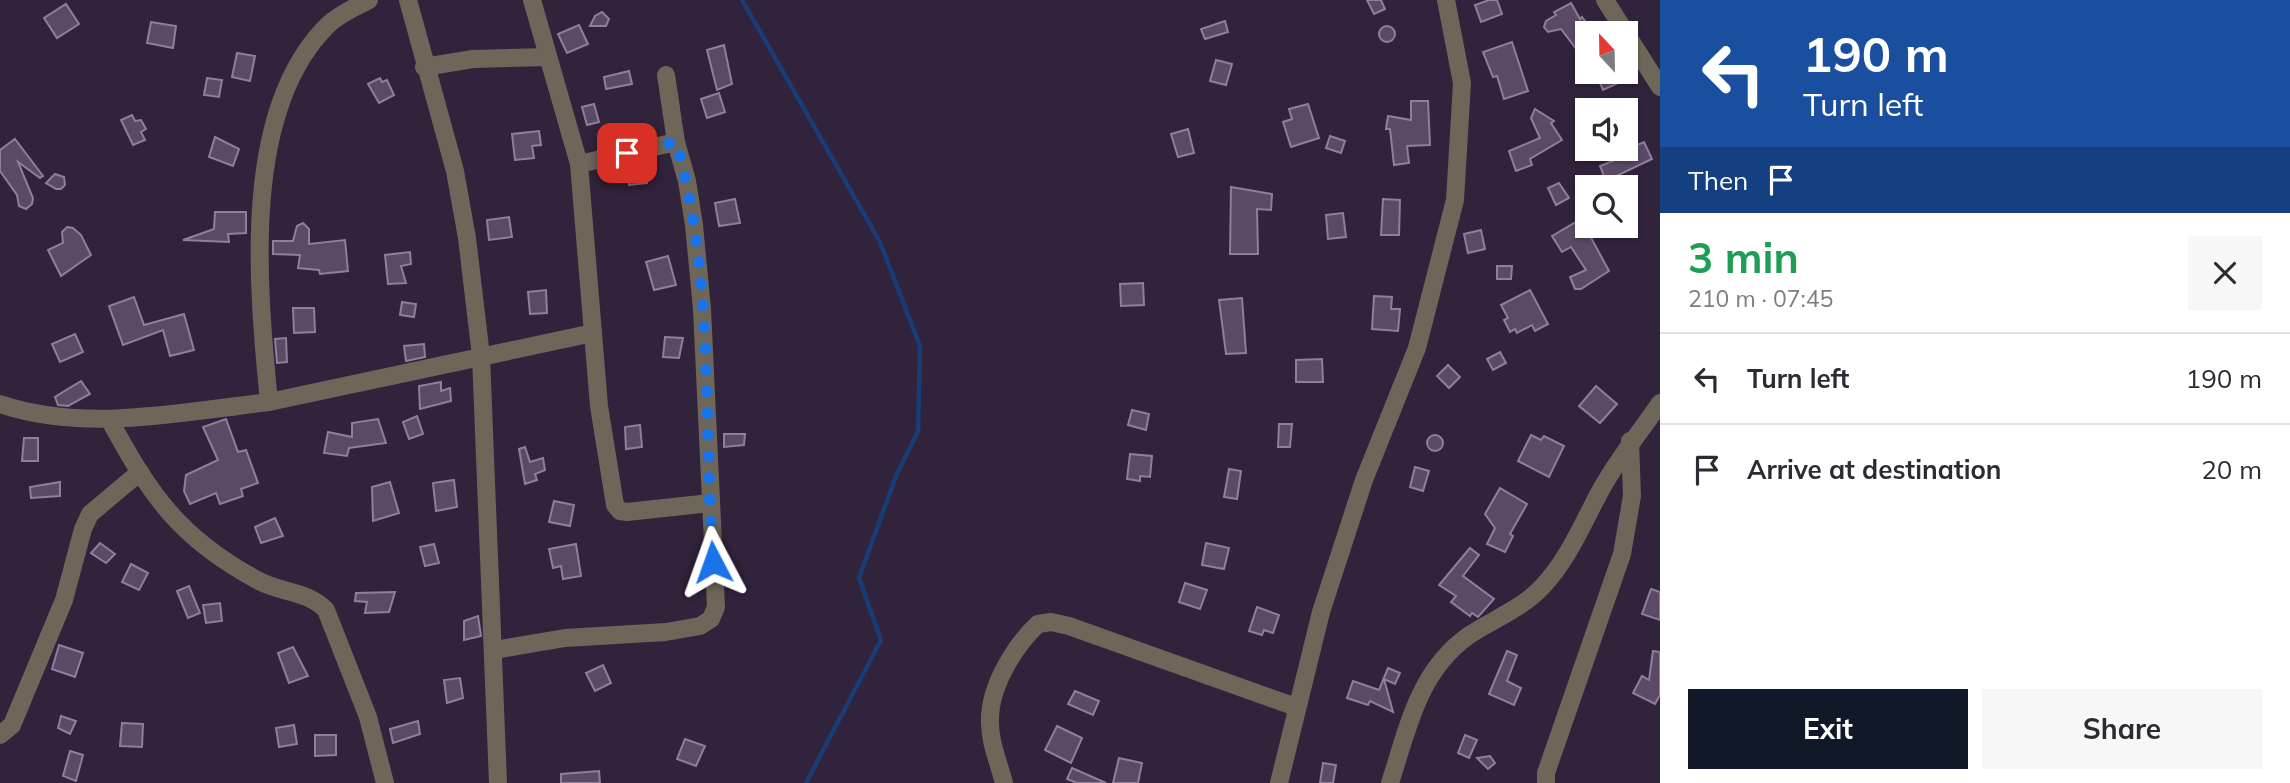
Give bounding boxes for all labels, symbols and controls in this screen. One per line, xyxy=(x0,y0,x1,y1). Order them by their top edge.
north arrow xyxy=(1575,21,1638,84)
map controls xyxy=(1575,21,1638,238)
text: 190 m xyxy=(1803,23,1949,84)
icon: left xyxy=(1688,28,1779,119)
text: Turn left xyxy=(1803,84,1923,124)
button: sound xyxy=(1575,98,1638,161)
pin xyxy=(597,123,657,183)
icon: arrive xyxy=(608,134,646,172)
icon: arrive xyxy=(1762,161,1800,199)
text: Then xyxy=(1688,164,1748,197)
button: search xyxy=(1575,175,1638,238)
text: 3 min xyxy=(1688,231,1799,284)
button: close xyxy=(2188,236,2262,310)
text: 210 m · 07:45 xyxy=(1688,284,1833,313)
icon: left xyxy=(1688,360,1726,398)
text: Turn left xyxy=(1747,362,1849,395)
text: 190 m xyxy=(2186,362,2262,395)
icon: arrive xyxy=(1688,451,1726,489)
text: Arrive at destination xyxy=(1747,453,2002,486)
text: 20 m xyxy=(2201,453,2262,486)
position arrow xyxy=(676,525,750,599)
button: Exit xyxy=(1688,689,1968,769)
button: Share xyxy=(1982,689,2262,769)

